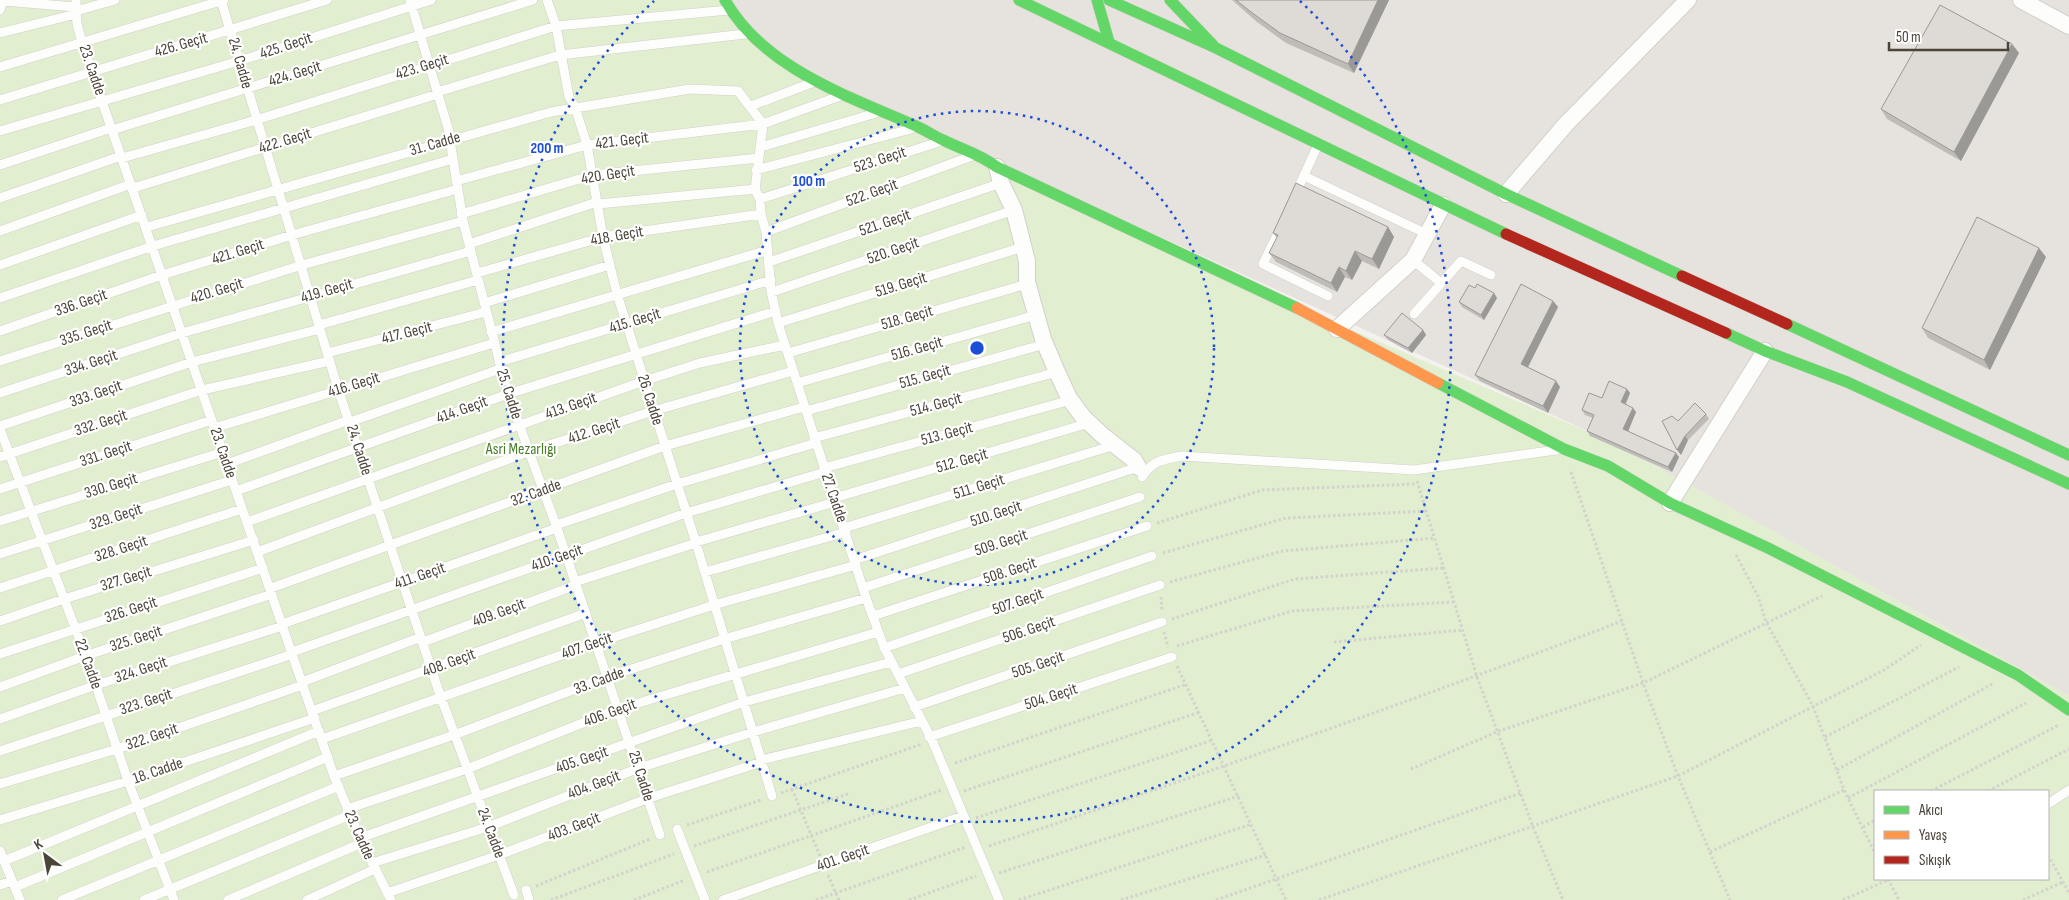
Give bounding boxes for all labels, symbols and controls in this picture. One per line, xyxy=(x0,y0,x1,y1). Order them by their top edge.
scale bar xyxy=(1889,20,2008,52)
street label: 426. Geçit xyxy=(152,28,210,62)
text: 50 m xyxy=(1896,28,1921,47)
street label: 425. Geçit xyxy=(257,29,315,63)
street label: 24. Cadde xyxy=(224,35,256,91)
street label: 23. Cadde xyxy=(75,42,109,98)
street label: 423. Geçit xyxy=(393,50,451,84)
street label: 424. Geçit xyxy=(266,57,324,91)
street label: 422. Geçit xyxy=(256,124,314,158)
street label: 31. Cadde xyxy=(408,128,462,160)
street label: 421. Geçit xyxy=(594,128,650,154)
text: 200 m xyxy=(530,139,564,158)
street label: 523. Geçit xyxy=(851,143,909,177)
street label: 420. Geçit xyxy=(580,161,636,189)
text: 100 m xyxy=(793,172,825,191)
street label: 522. Geçit xyxy=(843,175,901,211)
street label: 521. Geçit xyxy=(857,205,913,241)
street label: 418. Geçit xyxy=(589,222,645,250)
street label: 520. Geçit xyxy=(864,233,922,269)
street label: 421. Geçit xyxy=(210,235,267,269)
street label: 519. Geçit xyxy=(873,268,929,302)
street label: 420. Geçit xyxy=(188,274,246,308)
street label: 419. Geçit xyxy=(299,274,355,307)
street label: 336. Geçit xyxy=(52,285,110,321)
street label: 518. Geçit xyxy=(879,302,935,334)
street label: 415. Geçit xyxy=(607,304,663,338)
street label: 335. Geçit xyxy=(57,316,115,350)
street label: 417. Geçit xyxy=(380,318,434,348)
street label: 516. Geçit xyxy=(889,333,945,365)
centre of rings xyxy=(968,339,986,357)
street label: 334. Geçit xyxy=(62,346,120,380)
street label: 515. Geçit xyxy=(897,361,953,393)
street label: 25. Cadde xyxy=(492,366,526,422)
street label: 416. Geçit xyxy=(326,368,382,402)
street label: 26. Cadde xyxy=(633,372,667,428)
street label: 333. Geçit xyxy=(67,376,125,412)
street label: 413. Geçit xyxy=(543,388,599,424)
street label: 514. Geçit xyxy=(908,389,964,421)
street label: 414. Geçit xyxy=(434,392,490,428)
street label: 332. Geçit xyxy=(72,406,130,440)
street label: 412. Geçit xyxy=(566,414,622,448)
street label: 513. Geçit xyxy=(919,418,975,450)
street label: 24. Cadde xyxy=(342,422,376,478)
street label: 23. Cadde xyxy=(206,425,240,481)
street label: 331. Geçit xyxy=(78,437,135,471)
park label: Asri Mezarlığı xyxy=(485,440,556,459)
street label: 512. Geçit xyxy=(934,445,990,477)
street label: 330. Geçit xyxy=(82,469,140,503)
street label: 511. Geçit xyxy=(951,470,1007,504)
street label: 27. Cadde xyxy=(817,471,851,525)
street label: 32. Cadde xyxy=(508,475,564,511)
street label: 510. Geçit xyxy=(968,497,1024,531)
street label: 329. Geçit xyxy=(87,500,145,534)
street label: 509. Geçit xyxy=(972,526,1030,560)
street label: 328. Geçit xyxy=(92,532,150,566)
street label: 410. Geçit xyxy=(529,540,585,576)
street label: 508. Geçit xyxy=(981,553,1039,588)
street label: 411. Geçit xyxy=(392,558,448,594)
street label: 327. Geçit xyxy=(98,562,154,596)
street label: 507. Geçit xyxy=(990,584,1046,620)
street label: 326. Geçit xyxy=(102,593,160,627)
street label: 409. Geçit xyxy=(470,595,528,631)
street label: 506. Geçit xyxy=(1000,612,1058,648)
street label: 325. Geçit xyxy=(107,622,165,656)
street label: 407. Geçit xyxy=(559,628,615,664)
street label: 22. Cadde xyxy=(70,636,106,692)
street label: 408. Geçit xyxy=(420,645,478,681)
street label: 505. Geçit xyxy=(1009,647,1067,683)
street label: 324. Geçit xyxy=(112,653,170,687)
street label: 33. Cadde xyxy=(571,663,627,699)
street label: 504. Geçit xyxy=(1022,680,1080,714)
street label: 323. Geçit xyxy=(117,685,175,719)
street label: 406. Geçit xyxy=(581,695,639,731)
street label: 322. Geçit xyxy=(123,719,181,755)
street label: 405. Geçit xyxy=(553,742,611,778)
street label: 25. Cadde xyxy=(624,748,658,804)
street label: 18. Cadde xyxy=(131,754,185,788)
street label: 404. Geçit xyxy=(565,766,623,804)
legend xyxy=(1874,790,2049,880)
text: Akıcı xyxy=(1918,801,1943,820)
street label: 24. Cadde xyxy=(473,805,509,861)
street label: 23. Cadde xyxy=(340,807,378,863)
street label: 403. Geçit xyxy=(545,808,603,846)
text: Yavaş xyxy=(1919,826,1947,845)
north arrow xyxy=(20,830,70,880)
text: K xyxy=(31,835,46,853)
street label: 401. Geçit xyxy=(814,840,872,876)
text: Sıkışık xyxy=(1919,851,1951,870)

